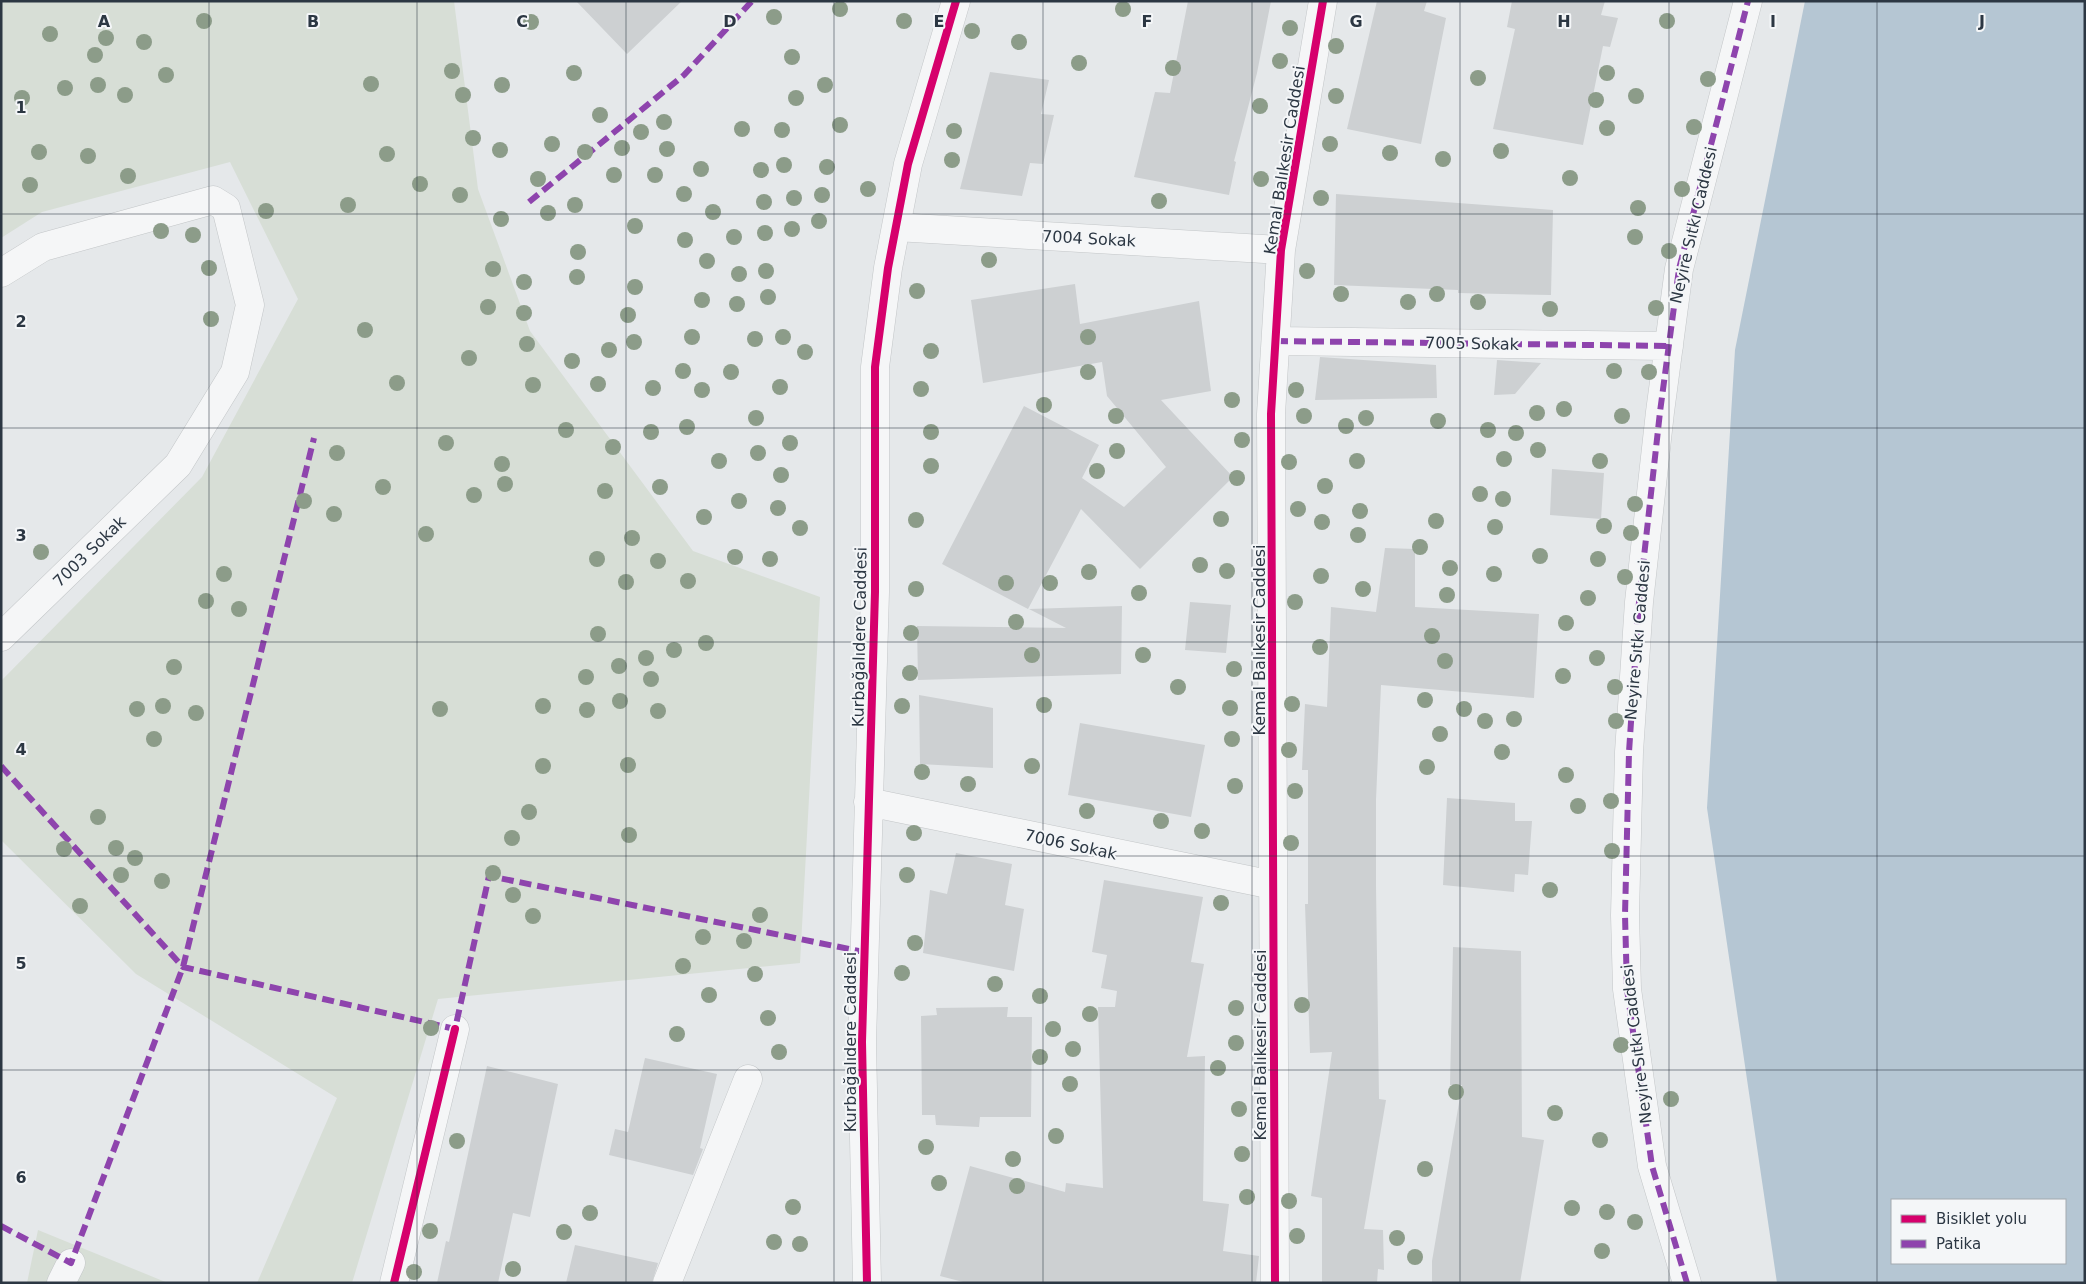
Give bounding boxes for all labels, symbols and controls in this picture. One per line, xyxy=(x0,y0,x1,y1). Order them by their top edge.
text: A xyxy=(98,12,111,31)
text: B xyxy=(307,12,319,31)
text: C xyxy=(516,12,528,31)
text: D xyxy=(723,12,737,31)
text: E xyxy=(934,12,944,31)
text: F xyxy=(1142,12,1152,31)
text: G xyxy=(1349,12,1363,31)
text: H xyxy=(1557,12,1571,31)
text: I xyxy=(1770,12,1776,31)
text: J xyxy=(1978,12,1985,31)
street label: Kemal Balıkesir Caddesi xyxy=(1260,64,1309,256)
text: 1 xyxy=(15,98,27,117)
street label: Neyire Sıtkı Caddesi xyxy=(1666,145,1721,305)
street label: 7004 Sokak xyxy=(1042,227,1137,250)
text: 2 xyxy=(15,312,27,331)
street label: 7005 Sokak xyxy=(1425,333,1520,354)
street label: 7003 Sokak xyxy=(49,511,130,591)
text: 3 xyxy=(15,526,27,545)
street label: Kemal Balıkesir Caddesi xyxy=(1250,544,1269,736)
street label: Kurbağalıdere Caddesi xyxy=(848,547,871,727)
street label: Neyire Sıtkı Caddesi xyxy=(1621,559,1654,721)
text: 4 xyxy=(15,740,27,759)
street label: 7006 Sokak xyxy=(1023,825,1119,864)
street label: Kemal Balıkesir Caddesi xyxy=(1251,949,1270,1141)
street label: Kurbağalıdere Caddesi xyxy=(841,952,860,1132)
text: 5 xyxy=(15,954,27,973)
street label: Neyire Sıtkı Caddesi xyxy=(1617,963,1656,1125)
text: 6 xyxy=(15,1168,27,1187)
legend xyxy=(1891,1199,2066,1264)
text: Bisiklet yolu xyxy=(1936,1210,2027,1228)
text: Patika xyxy=(1936,1235,1981,1253)

